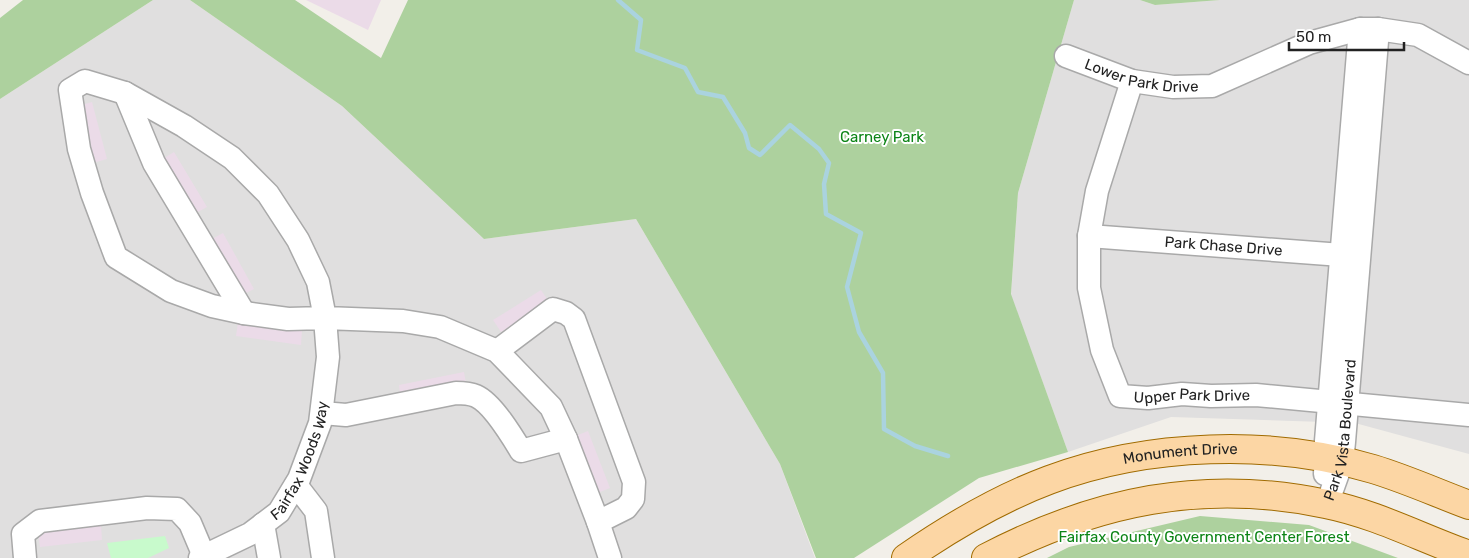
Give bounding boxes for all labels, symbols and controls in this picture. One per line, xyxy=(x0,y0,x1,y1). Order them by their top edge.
scale bar xyxy=(1289,20,1404,52)
text: 50 m xyxy=(1296,28,1331,46)
street label: Lower Park Drive xyxy=(1082,55,1199,96)
park label: Carney Park xyxy=(840,128,924,146)
street label: Park Chase Drive xyxy=(1164,233,1283,260)
street label: Park Vista Boulevard xyxy=(1320,358,1360,503)
street label: Upper Park Drive xyxy=(1133,385,1250,407)
street label: Fairfax Woods Way xyxy=(267,400,332,524)
street label: Monument Drive xyxy=(1122,440,1238,468)
park label: Fairfax County Government Center Forest xyxy=(1058,528,1350,546)

